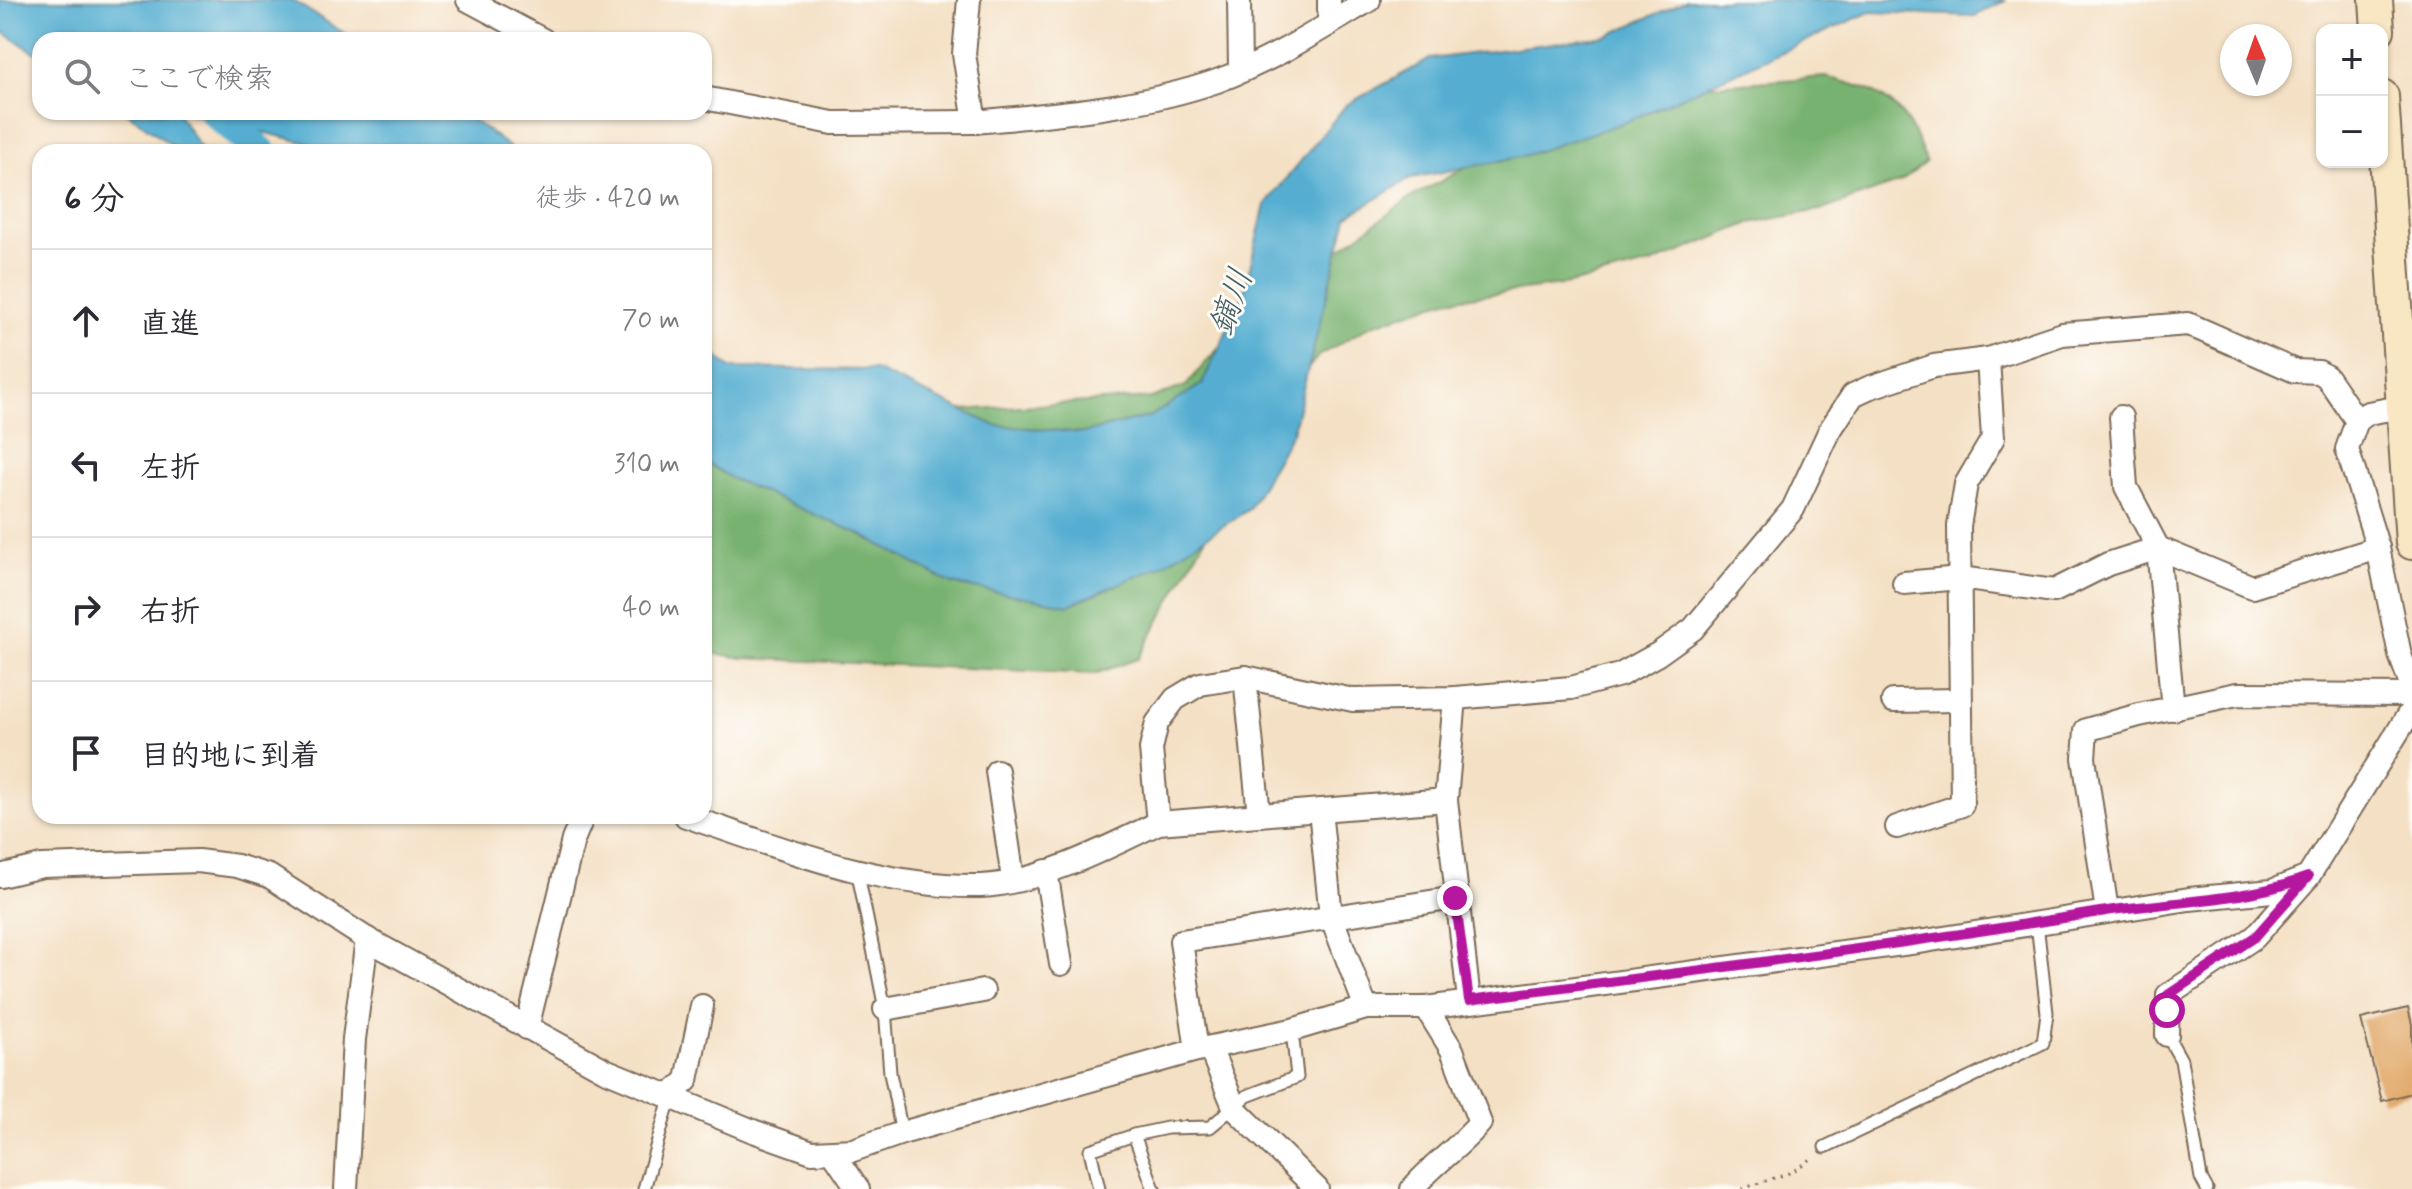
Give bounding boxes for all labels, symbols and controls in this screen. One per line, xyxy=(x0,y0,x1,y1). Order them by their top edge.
north arrow xyxy=(2220,24,2292,96)
map controls xyxy=(2316,24,2388,168)
button: + xyxy=(2316,24,2388,96)
search box xyxy=(32,32,712,120)
icon: search xyxy=(60,54,104,98)
text: ここで検索 xyxy=(124,60,274,99)
button: − xyxy=(2316,96,2388,168)
text: 6 分 xyxy=(64,177,125,222)
text: 徒歩 · 420 m xyxy=(536,182,680,216)
water label: 鏑川 xyxy=(1199,262,1265,342)
icon: ahead xyxy=(64,299,108,343)
text: 70 m xyxy=(622,304,680,338)
text: 直進 xyxy=(140,305,200,344)
icon: left xyxy=(64,443,108,487)
text: 310 m xyxy=(614,448,680,482)
text: 左折 xyxy=(140,449,200,488)
icon: right xyxy=(64,587,108,631)
text: 40 m xyxy=(622,592,680,626)
text: 右折 xyxy=(140,593,200,632)
icon: arrive xyxy=(64,731,108,775)
text: 目的地に到着 xyxy=(140,737,320,776)
route end xyxy=(1437,880,1473,916)
route start xyxy=(2149,992,2185,1028)

